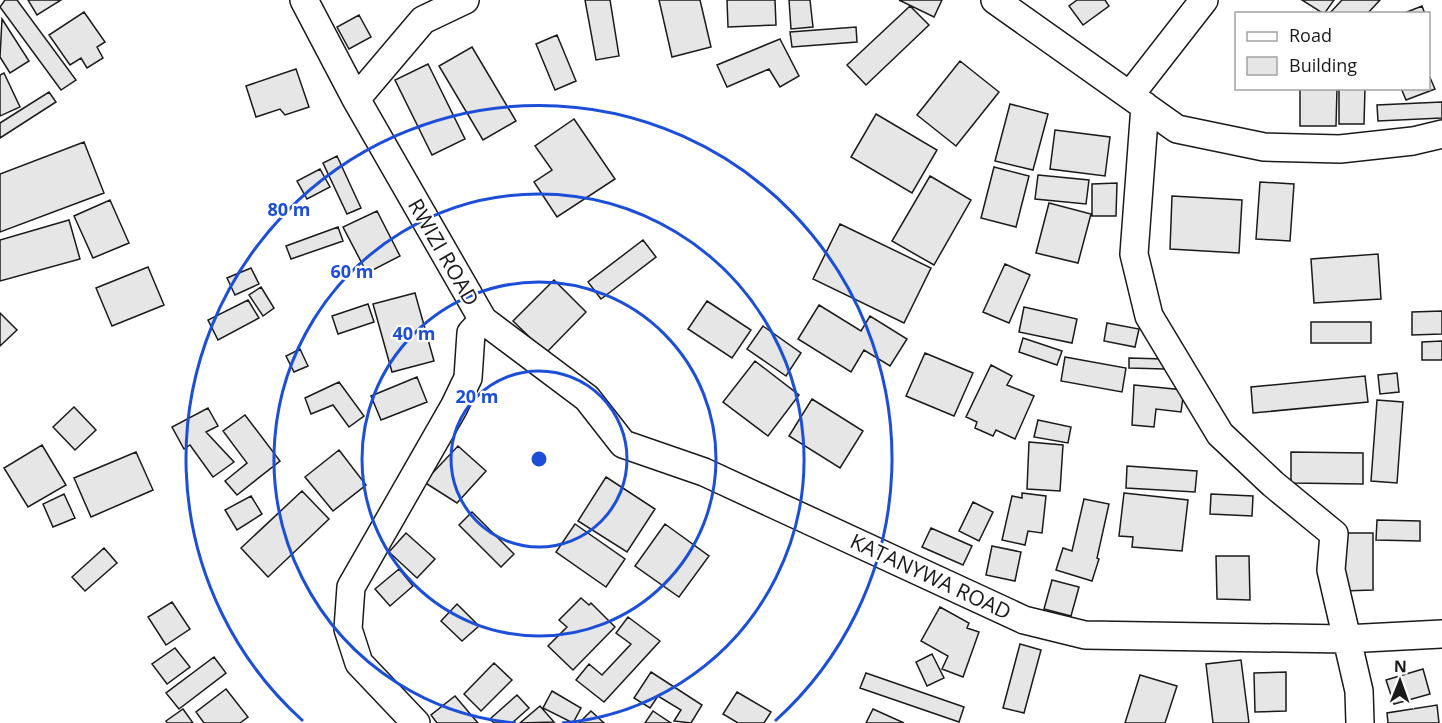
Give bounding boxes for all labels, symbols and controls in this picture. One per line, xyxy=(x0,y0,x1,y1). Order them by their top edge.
legend xyxy=(1235,12,1430,90)
text: Road xyxy=(1289,23,1332,47)
text: Building xyxy=(1289,53,1357,77)
street label: RWIZI ROAD xyxy=(402,193,486,311)
text: 80 m xyxy=(268,197,310,221)
text: 60 m xyxy=(331,259,373,283)
text: 40 m xyxy=(393,321,435,345)
text: 20 m xyxy=(456,384,498,408)
centre of rings xyxy=(529,449,549,469)
street label: KATANYWA ROAD xyxy=(846,526,1016,626)
north arrow xyxy=(1370,651,1430,711)
text: N xyxy=(1394,655,1407,677)

